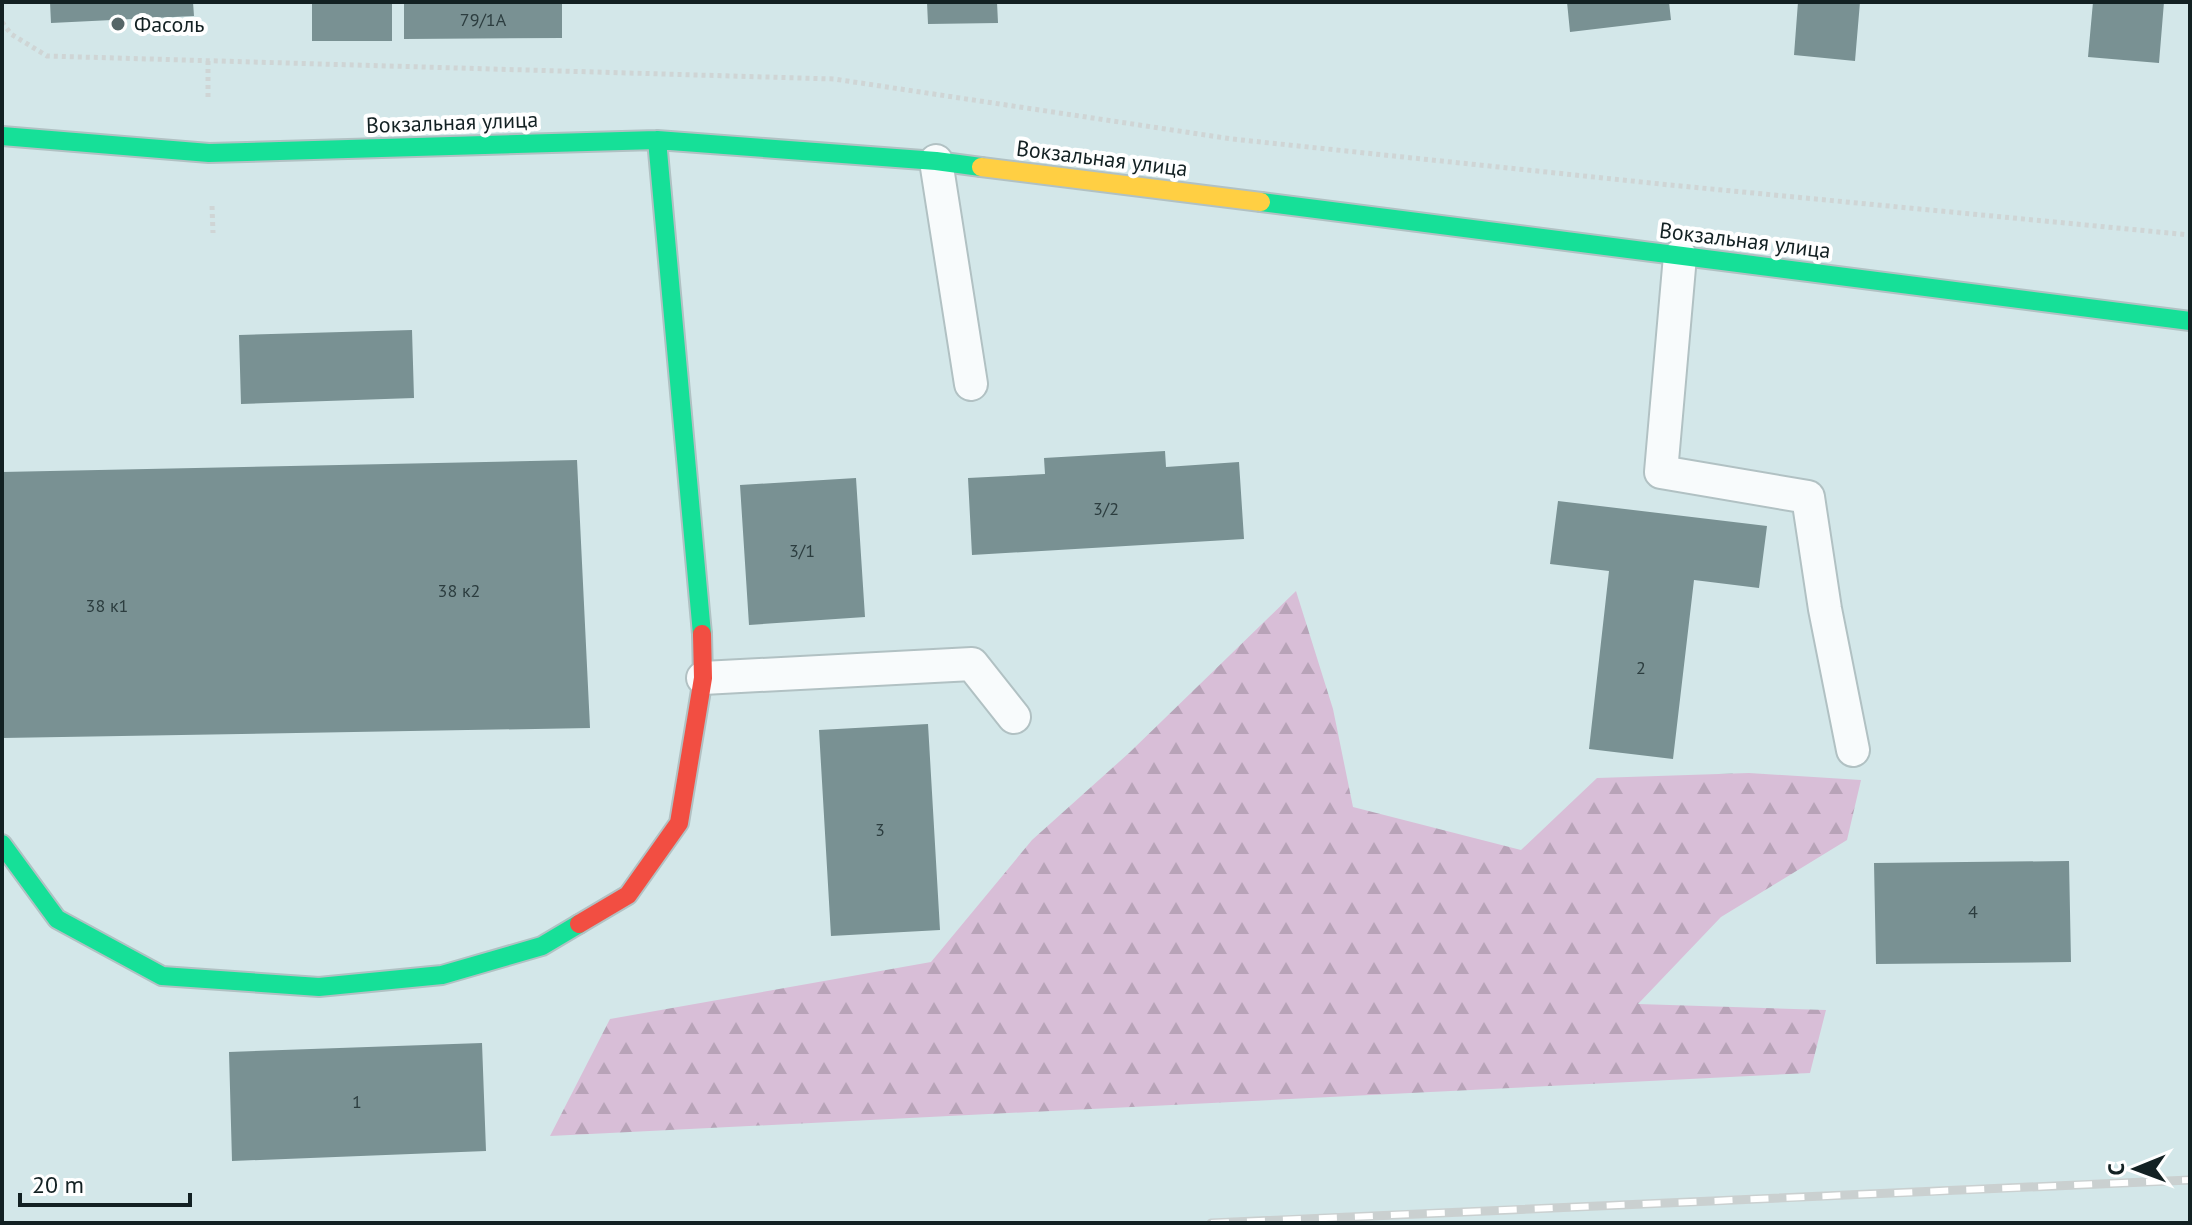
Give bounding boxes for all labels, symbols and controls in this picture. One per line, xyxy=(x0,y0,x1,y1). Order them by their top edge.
house number: 79/1А xyxy=(460,8,507,31)
place label: Фасоль xyxy=(134,10,204,38)
marker: Фасоль xyxy=(109,15,127,33)
street label: Вокзальная улица xyxy=(365,105,539,139)
street label: Вокзальная улица xyxy=(1015,134,1189,182)
street label: Вокзальная улица xyxy=(1658,216,1832,264)
house number: 3/2 xyxy=(1093,497,1119,520)
house number: 3/1 xyxy=(789,539,815,562)
house number: 38 к2 xyxy=(438,579,480,602)
house number: 38 к1 xyxy=(86,594,128,617)
house number: 2 xyxy=(1636,656,1646,679)
house number: 3 xyxy=(875,818,885,841)
house number: 4 xyxy=(1968,900,1978,923)
house number: 1 xyxy=(352,1090,362,1113)
north arrow xyxy=(2096,1129,2176,1209)
scale bar xyxy=(20,1157,190,1207)
text: С xyxy=(2102,1163,2130,1176)
text: 20 m xyxy=(32,1169,84,1200)

